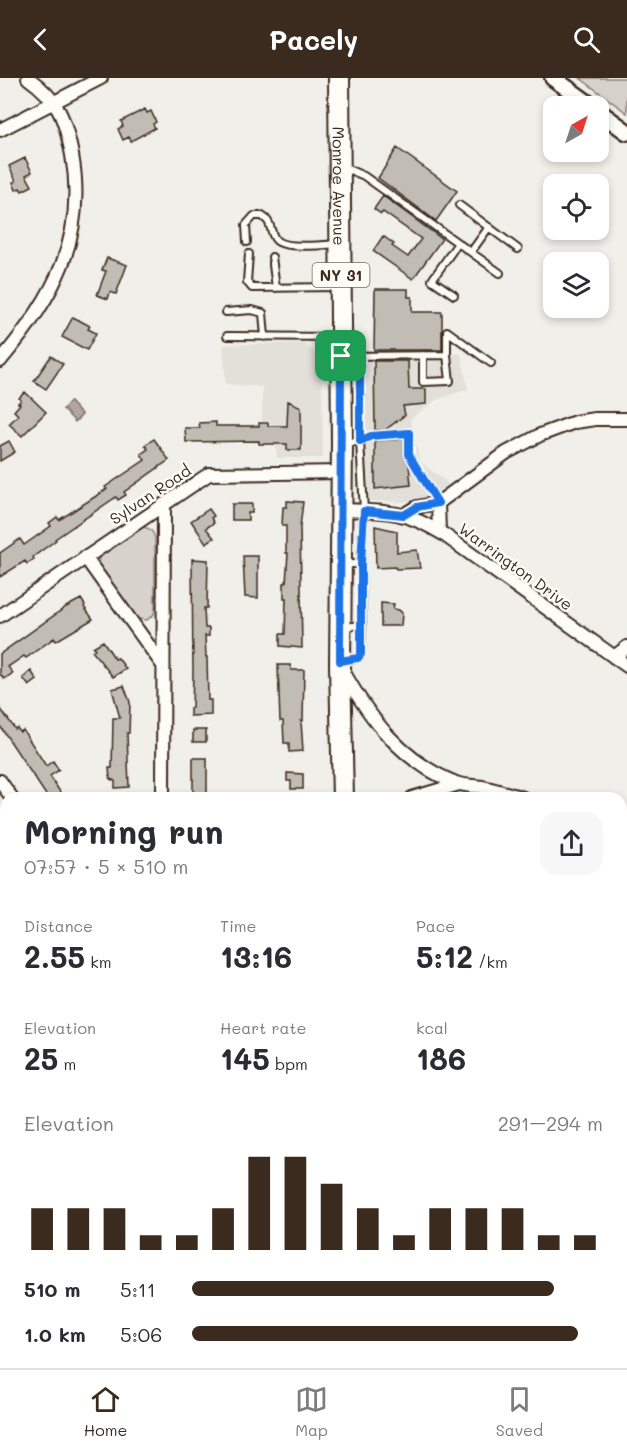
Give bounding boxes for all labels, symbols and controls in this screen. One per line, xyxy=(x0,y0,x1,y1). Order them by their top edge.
text: Pacely xyxy=(269,22,358,57)
icon: back xyxy=(24,23,57,56)
icon: search xyxy=(570,23,603,56)
north arrow xyxy=(543,96,609,162)
map controls xyxy=(543,96,609,318)
street label: Monroe Avenue xyxy=(329,126,351,246)
button: locate xyxy=(543,174,609,240)
button: layers xyxy=(543,252,609,318)
road number: NY 31 xyxy=(312,263,370,287)
pin xyxy=(315,330,366,381)
icon: arrive xyxy=(324,339,357,372)
street label: Sylvan Road xyxy=(105,459,195,529)
street label: Warrington Drive xyxy=(455,518,577,614)
text: Morning run xyxy=(24,809,224,852)
button: share xyxy=(540,812,603,875)
text: 07:57 · 5 × 510 m xyxy=(24,853,189,879)
text: Distance xyxy=(24,915,93,936)
text: Time xyxy=(220,915,256,936)
text: Pace xyxy=(416,915,455,936)
text: 2.55 xyxy=(24,936,85,976)
text: 13:16 xyxy=(220,936,292,976)
text: 5:12 xyxy=(416,936,473,976)
text: km xyxy=(85,951,111,972)
text: /km xyxy=(473,951,508,972)
text: Elevation xyxy=(24,1017,96,1038)
text: Heart rate xyxy=(220,1017,306,1038)
text: kcal xyxy=(416,1017,448,1038)
text: 25 xyxy=(24,1038,58,1078)
text: 145 xyxy=(220,1038,270,1078)
text: 186 xyxy=(416,1038,466,1078)
text: m xyxy=(58,1053,76,1074)
text: bpm xyxy=(270,1053,308,1074)
text: Elevation xyxy=(24,1110,114,1136)
text: 291–294 m xyxy=(498,1110,603,1136)
text: 510 m xyxy=(24,1276,80,1302)
text: 5:11 xyxy=(120,1276,156,1302)
text: 1.0 km xyxy=(24,1321,86,1347)
text: 5:06 xyxy=(120,1321,162,1347)
tab: Home xyxy=(84,1383,127,1440)
tab: Map xyxy=(295,1383,328,1440)
tab: Saved xyxy=(496,1383,543,1440)

